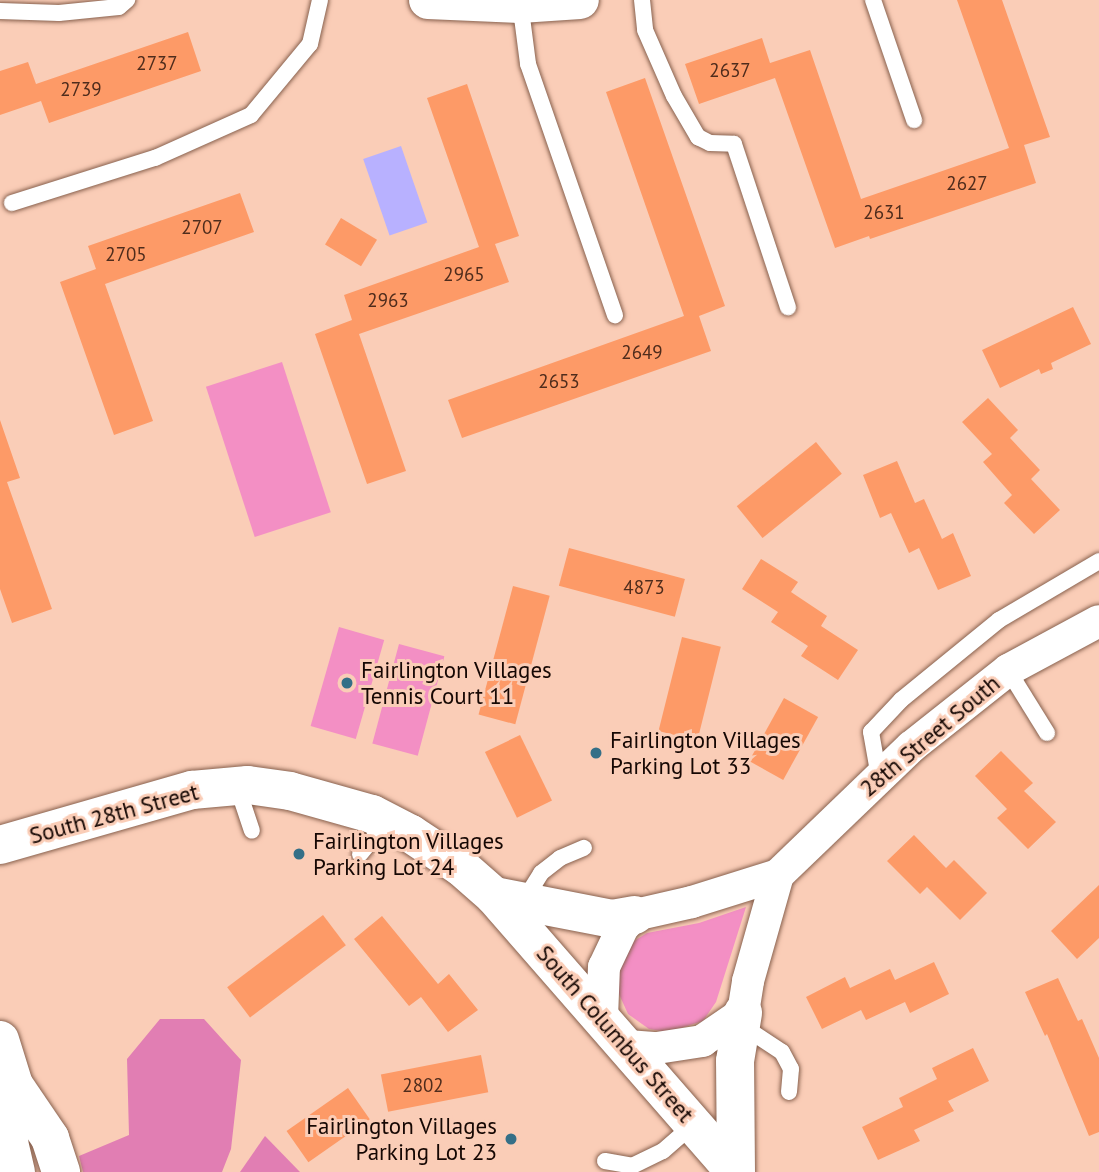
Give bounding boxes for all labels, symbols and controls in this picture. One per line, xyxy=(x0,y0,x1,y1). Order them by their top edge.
house number: 2737 xyxy=(136,53,178,75)
house number: 2637 xyxy=(709,60,751,82)
house number: 2739 xyxy=(60,79,102,101)
house number: 2627 xyxy=(946,173,988,195)
house number: 2631 xyxy=(863,202,905,224)
house number: 2707 xyxy=(181,217,223,239)
house number: 2705 xyxy=(105,244,147,266)
house number: 2965 xyxy=(443,264,485,286)
house number: 2963 xyxy=(367,290,409,312)
house number: 2649 xyxy=(621,342,663,364)
house number: 2653 xyxy=(538,371,580,393)
house number: 4873 xyxy=(623,577,665,599)
place label: Fairlington Villages Tennis Court 11 xyxy=(361,656,552,710)
street label: 28th Street South xyxy=(855,670,1005,802)
marker: Fairlington Villages Tennis Court 11 xyxy=(339,675,355,691)
place label: Fairlington Villages Parking Lot 33 xyxy=(610,726,801,780)
marker: Fairlington Villages Parking Lot 33 xyxy=(588,745,604,761)
street label: South 28th Street xyxy=(26,778,202,850)
place label: Fairlington Villages Parking Lot 24 xyxy=(313,827,504,881)
marker: Fairlington Villages Parking Lot 24 xyxy=(291,846,307,862)
street label: South Columbus Street xyxy=(531,940,699,1128)
house number: 2802 xyxy=(402,1075,444,1097)
place label: Fairlington Villages Parking Lot 23 xyxy=(306,1112,497,1166)
marker: Fairlington Villages Parking Lot 23 xyxy=(503,1131,519,1147)

